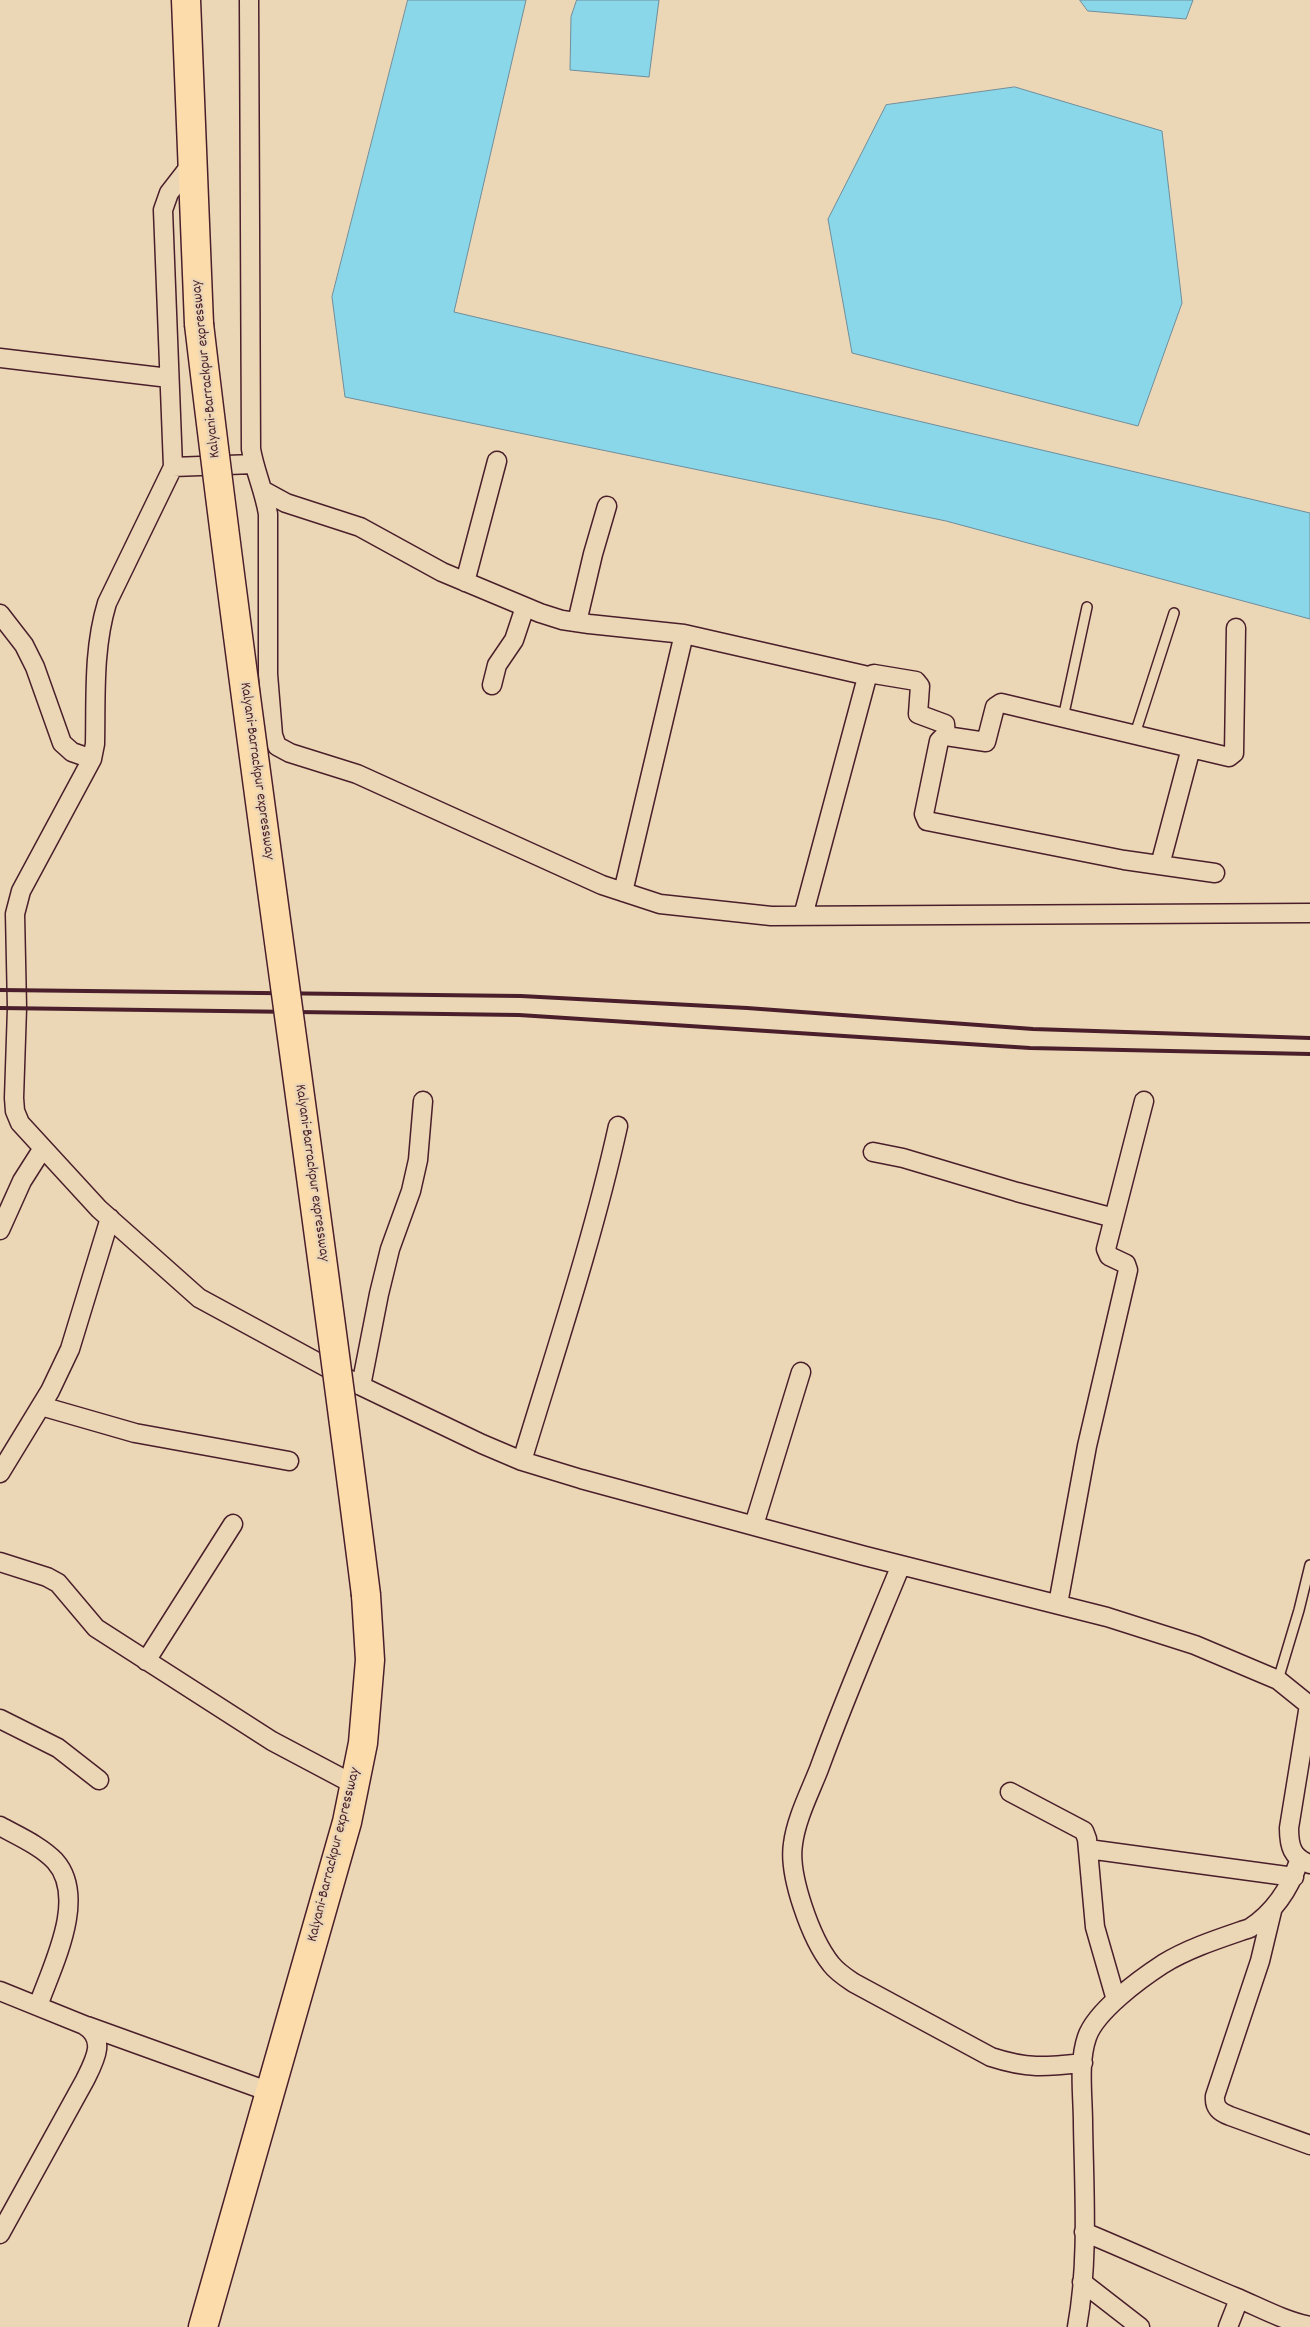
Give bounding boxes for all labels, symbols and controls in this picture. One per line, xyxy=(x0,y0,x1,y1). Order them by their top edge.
street label: Kalyani-Barrackpur expressway xyxy=(189,279,225,459)
street label: Kalyani-Barrackpur expressway xyxy=(235,681,277,861)
street label: Kalyani-Barrackpur expressway xyxy=(290,1083,332,1263)
street label: Kalyani-Barrackpur expressway xyxy=(305,1766,365,1944)

